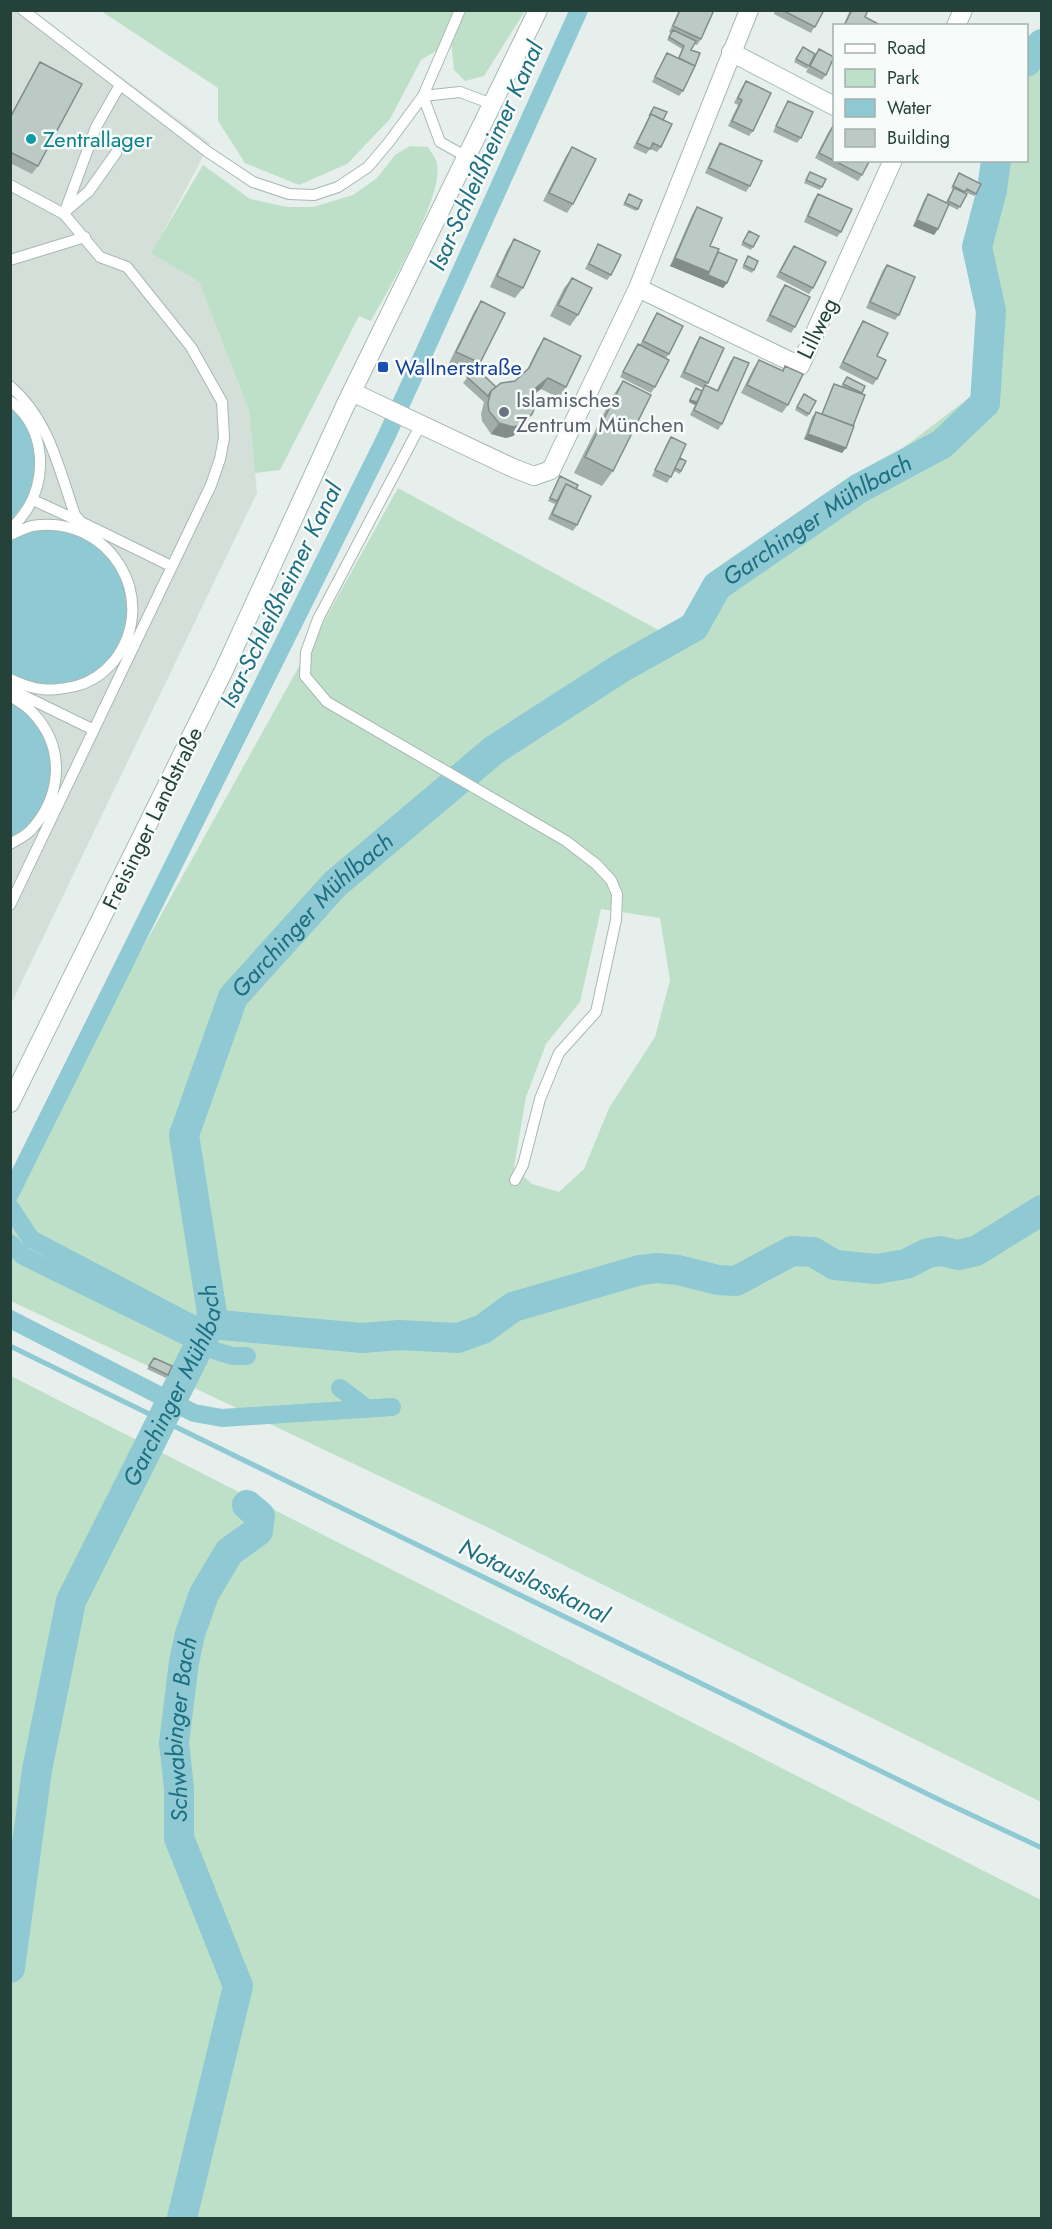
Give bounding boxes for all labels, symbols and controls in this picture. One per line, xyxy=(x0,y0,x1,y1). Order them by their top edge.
legend xyxy=(833,24,1028,162)
water label: Isar-Schleißheimer Kanal xyxy=(419,34,552,276)
text: Road xyxy=(887,35,926,61)
text: Park xyxy=(887,65,919,91)
text: Water xyxy=(887,95,932,121)
place label: Zentrallager xyxy=(43,123,153,155)
text: Building xyxy=(887,125,950,151)
marker: Zentrallager xyxy=(24,132,38,146)
street label: Lillweg xyxy=(789,292,845,364)
place label: Wallnerstraße xyxy=(395,351,522,383)
marker: Wallnerstraße xyxy=(376,360,390,374)
place label: Islamisches Zentrum München xyxy=(516,383,684,440)
marker: Islamisches Zentrum München xyxy=(497,405,511,419)
water label: Garchinger Mühlbach xyxy=(715,445,918,594)
water label: Isar-Schleißheimer Kanal xyxy=(211,475,351,714)
street label: Freisinger Landstraße xyxy=(94,721,210,915)
water label: Garchinger Mühlbach xyxy=(222,824,401,1005)
water label: Garchinger Mühlbach xyxy=(113,1282,230,1493)
water label: Notauslasskanal xyxy=(453,1529,617,1633)
water label: Schwabinger Bach xyxy=(156,1633,206,1822)

